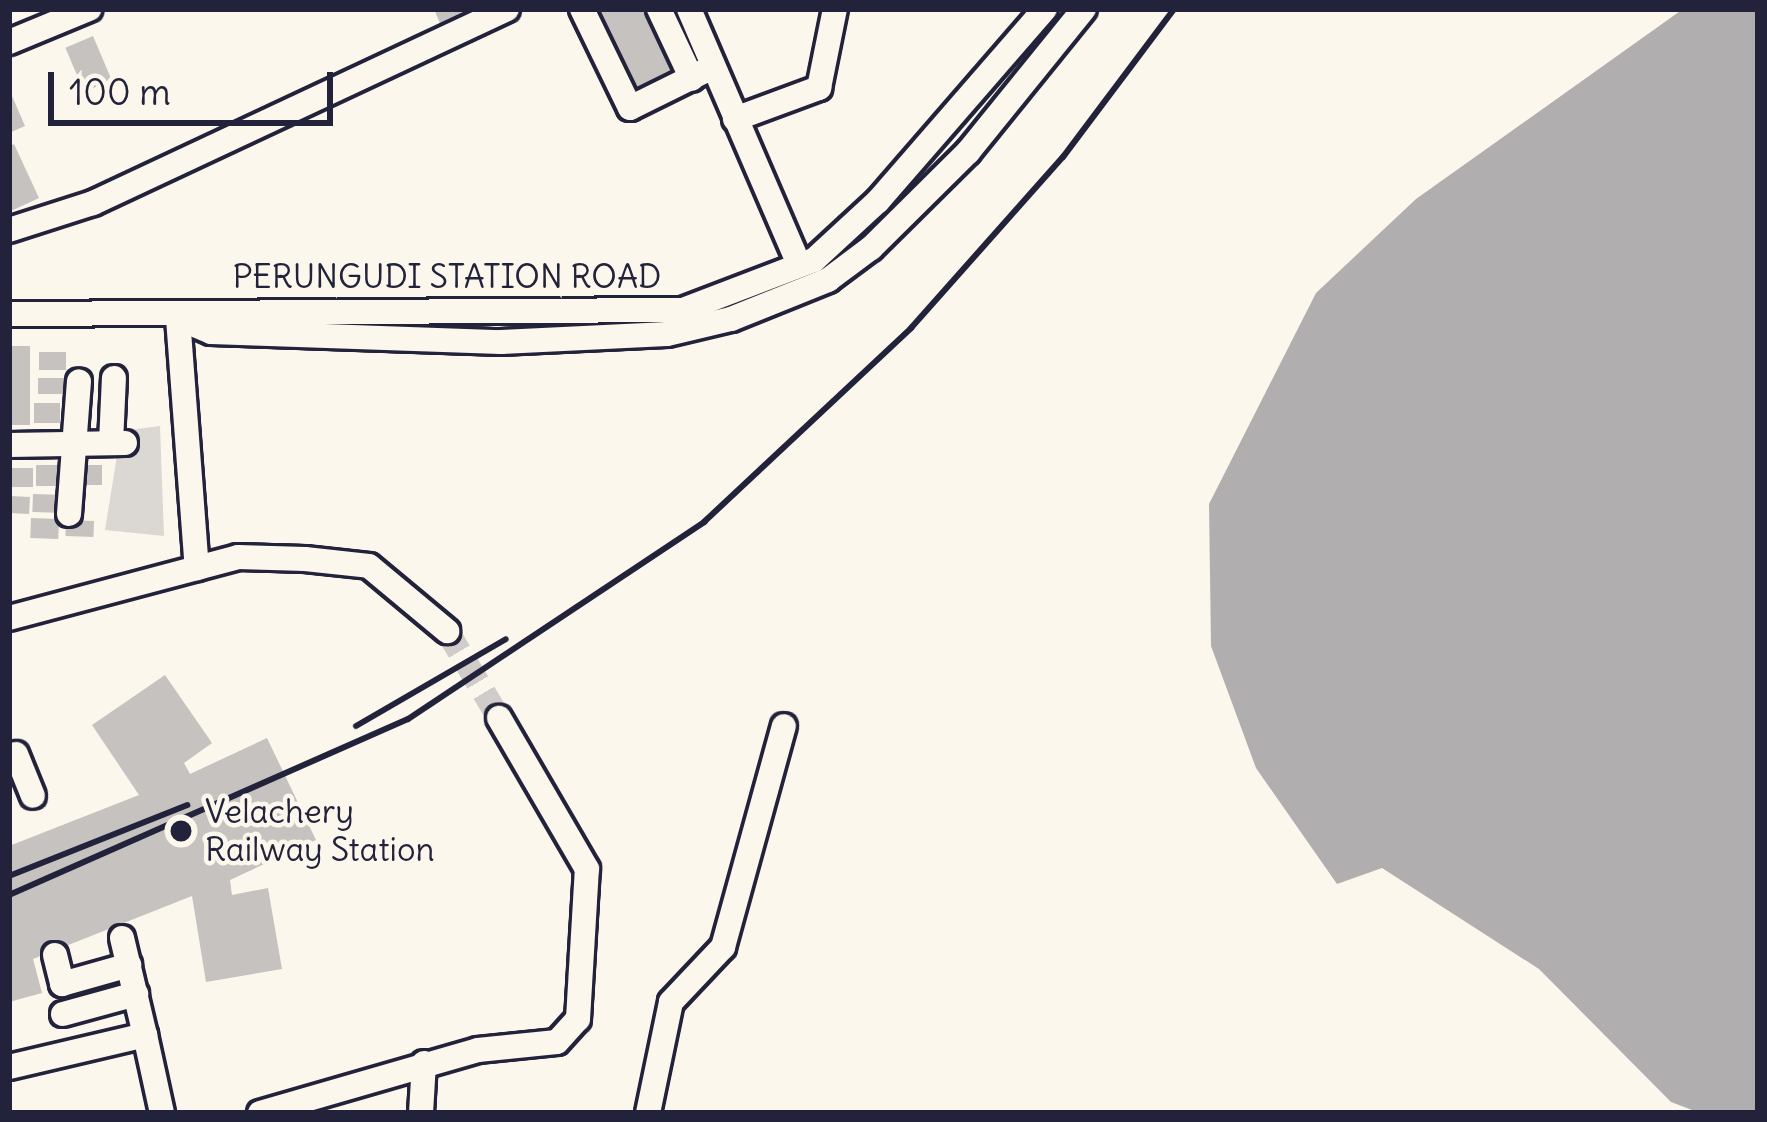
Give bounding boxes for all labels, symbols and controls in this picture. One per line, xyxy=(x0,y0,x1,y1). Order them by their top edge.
scale bar xyxy=(54,48,339,122)
text: 100 m xyxy=(69,70,171,115)
street label: PERUNGUDI STATION ROAD xyxy=(233,257,661,297)
place label: Velachery Railway Station xyxy=(205,792,435,870)
marker: Velachery Railway Station xyxy=(168,818,194,844)

